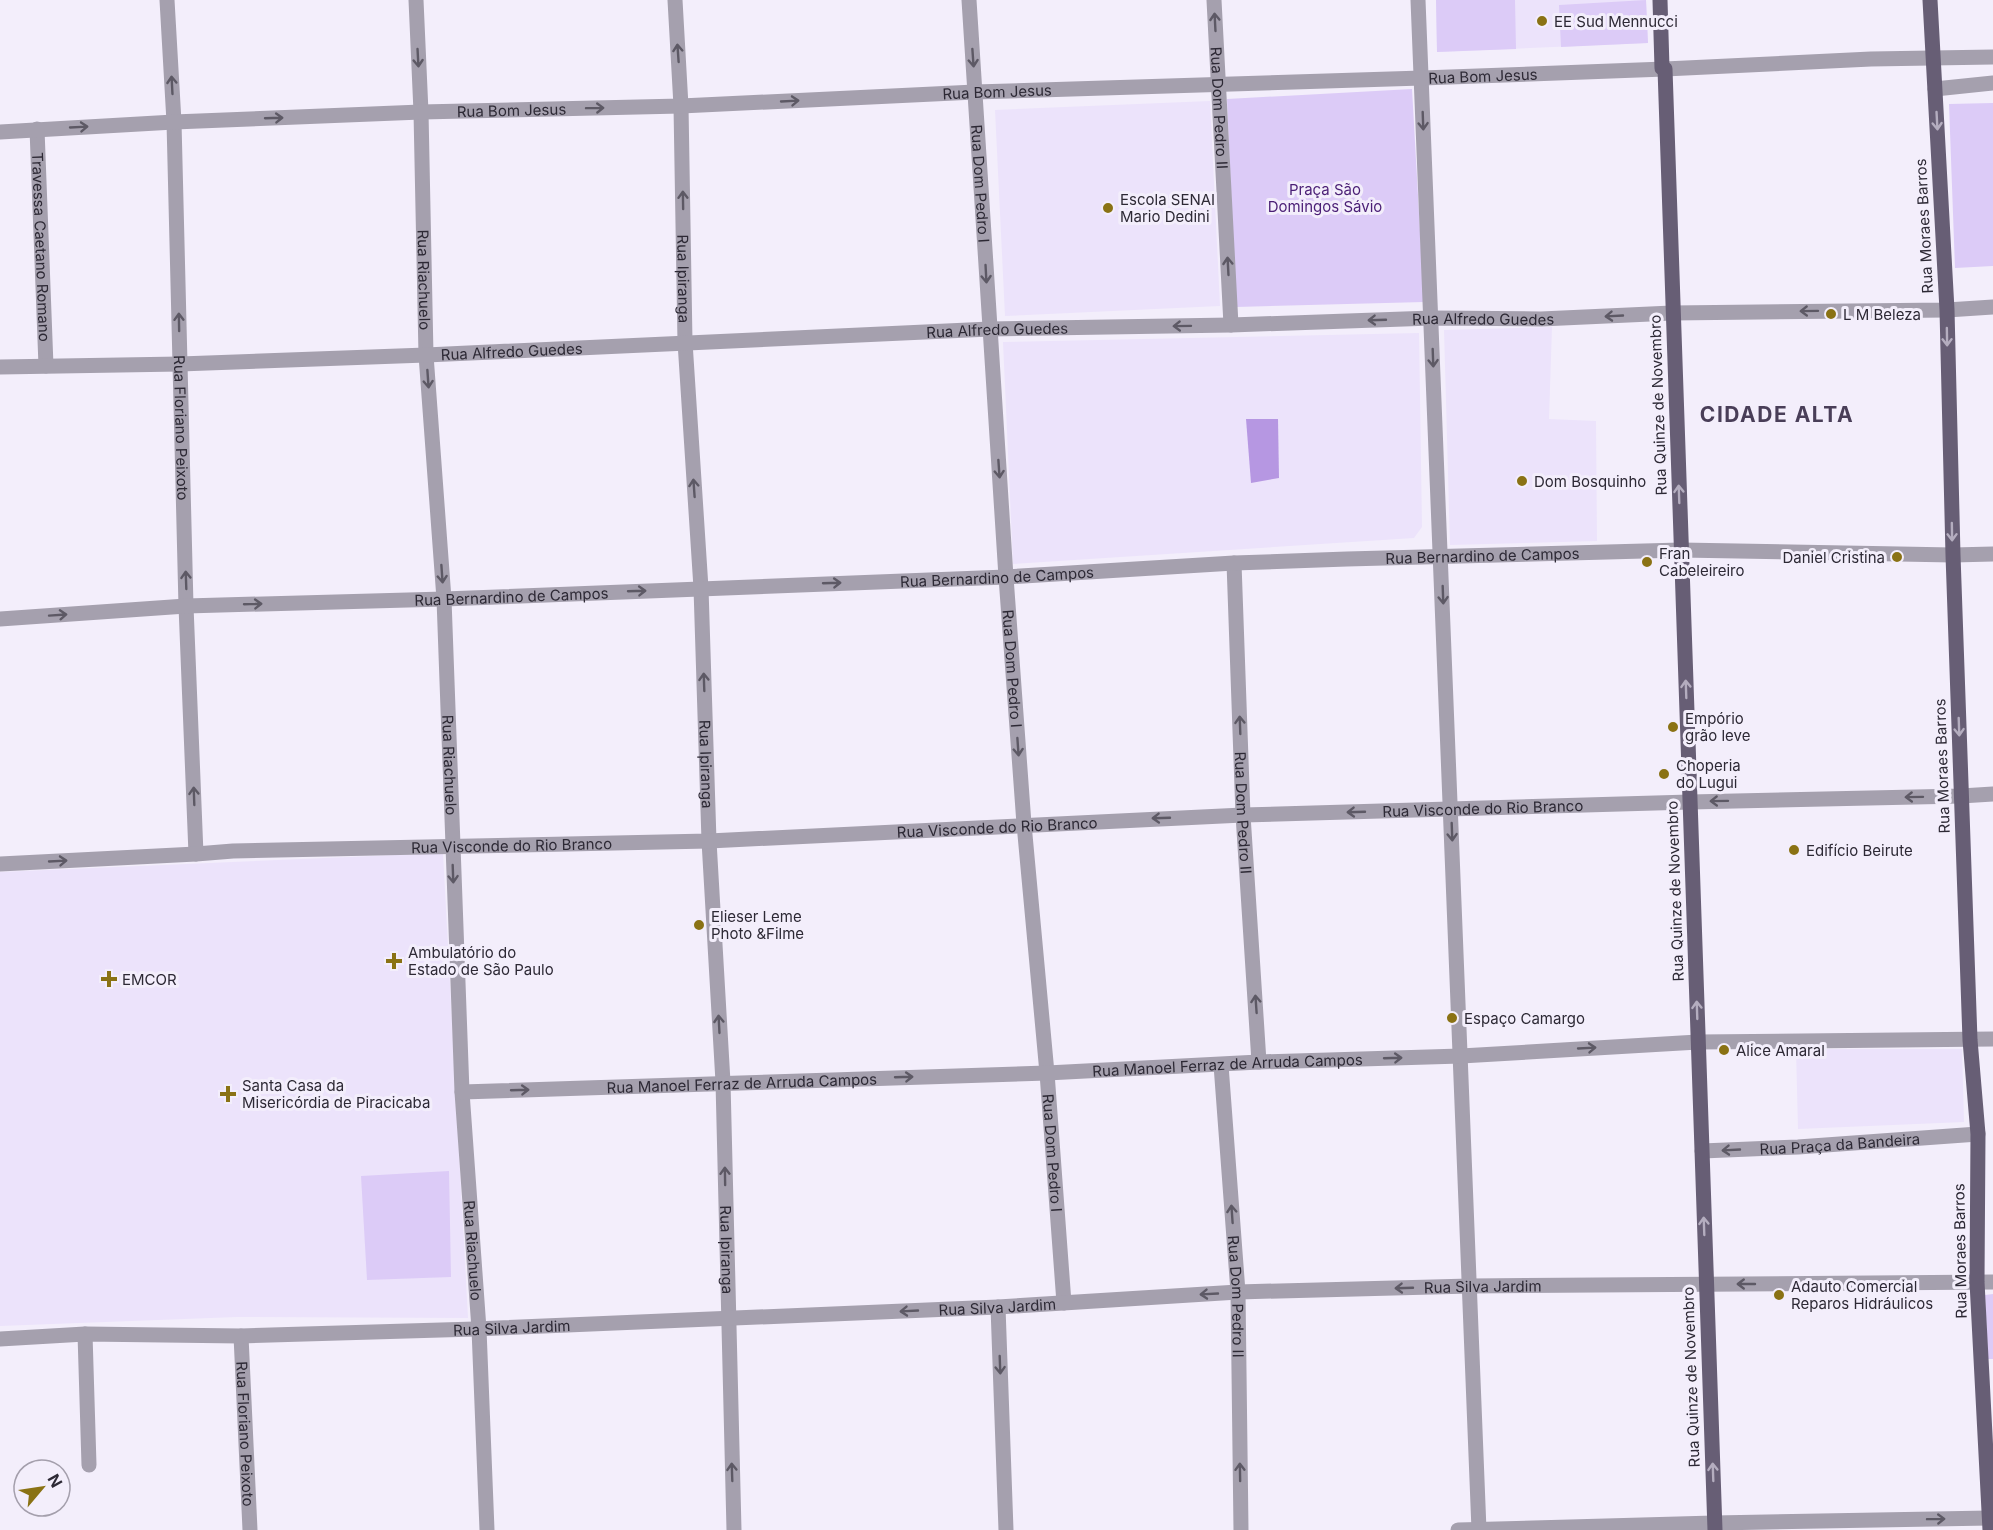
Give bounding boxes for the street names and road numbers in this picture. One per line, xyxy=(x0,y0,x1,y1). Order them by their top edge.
street label: Rua Dom Pedro II xyxy=(1207,46,1232,170)
street label: Rua Bom Jesus xyxy=(1428,64,1538,87)
street label: Rua Bom Jesus xyxy=(942,80,1052,103)
street label: Rua Bom Jesus xyxy=(457,99,566,121)
street label: Rua Dom Pedro I xyxy=(968,124,994,243)
street label: Travessa Caetano Romano xyxy=(28,152,55,342)
street label: Rua Moraes Barros xyxy=(1911,158,1937,294)
street label: Rua Riachuelo xyxy=(414,229,435,330)
street label: Rua Ipiranga xyxy=(674,234,694,323)
street label: Rua Alfredo Guedes xyxy=(1412,308,1555,329)
street label: Rua Quinze de Novembro xyxy=(1645,314,1671,496)
street label: Rua Alfredo Guedes xyxy=(926,318,1068,341)
street label: Rua Alfredo Guedes xyxy=(440,338,583,364)
street label: Rua Floriano Peixoto xyxy=(170,355,193,501)
street label: Rua Bernardino de Campos xyxy=(1385,543,1580,567)
street label: Rua Bernardino de Campos xyxy=(900,562,1095,591)
street label: Rua Bernardino de Campos xyxy=(414,583,609,609)
street label: Rua Dom Pedro I xyxy=(999,609,1026,728)
street label: Rua Moraes Barros xyxy=(1930,698,1954,834)
street label: Rua Riachuelo xyxy=(439,714,461,816)
street label: Rua Ipiranga xyxy=(696,720,717,809)
street label: Rua Dom Pedro II xyxy=(1231,751,1256,875)
street label: Rua Visconde do Rio Branco xyxy=(1382,796,1584,820)
street label: Rua Quinze de Novembro xyxy=(1662,800,1688,982)
street label: Rua Visconde do Rio Branco xyxy=(896,813,1098,841)
street label: Rua Visconde do Rio Branco xyxy=(411,834,612,857)
street label: Rua Manoel Ferraz de Arruda Campos xyxy=(1092,1049,1363,1080)
street label: Rua Manoel Ferraz de Arruda Campos xyxy=(606,1069,877,1097)
street label: Rua Dom Pedro I xyxy=(1039,1093,1067,1213)
street label: Rua Praça da Bandeira xyxy=(1759,1129,1921,1158)
street label: Rua Moraes Barros xyxy=(1949,1183,1971,1319)
street label: Rua Riachuelo xyxy=(460,1200,486,1301)
street label: Rua Ipiranga xyxy=(717,1205,738,1294)
street label: Rua Dom Pedro II xyxy=(1224,1235,1248,1358)
street label: Rua Silva Jardim xyxy=(1424,1276,1542,1297)
street label: Rua Quinze de Novembro xyxy=(1678,1286,1704,1468)
street label: Rua Silva Jardim xyxy=(938,1294,1057,1319)
street label: Rua Silva Jardim xyxy=(453,1315,571,1339)
street label: Rua Floriano Peixoto xyxy=(233,1361,258,1507)

